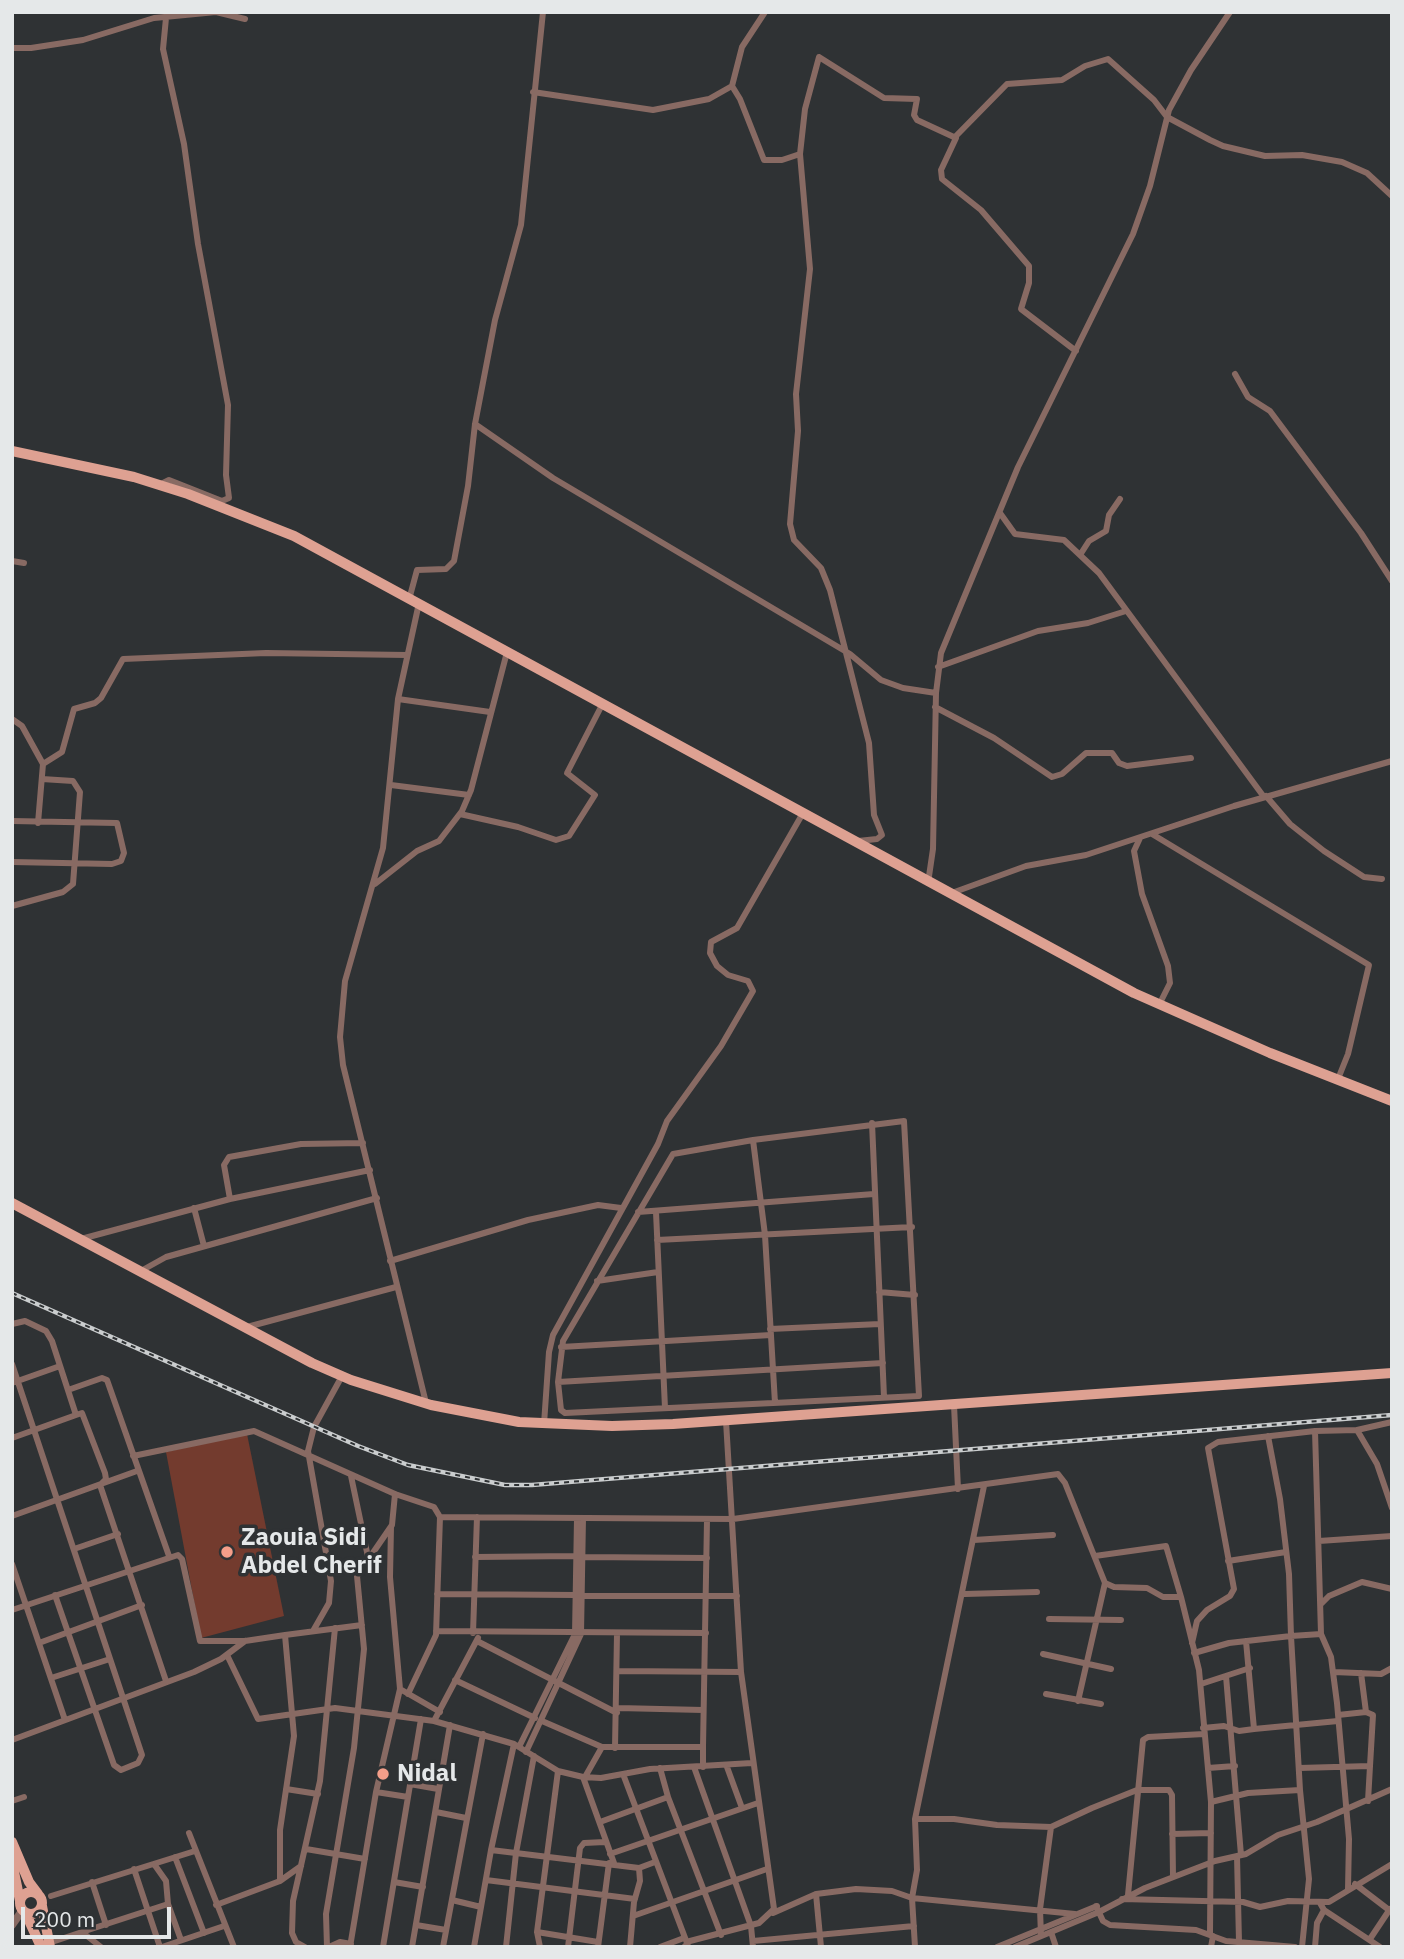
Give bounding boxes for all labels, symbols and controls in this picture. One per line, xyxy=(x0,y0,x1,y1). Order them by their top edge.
place label: Zaouia Sidi Abdel Cherif xyxy=(241,1524,382,1580)
marker: Zaouia Sidi Abdel Cherif xyxy=(219,1544,235,1560)
place label: Nidal xyxy=(397,1760,457,1788)
marker: Nidal xyxy=(375,1766,391,1782)
scale bar xyxy=(24,1892,175,1936)
text: 200 m xyxy=(34,1905,95,1933)

